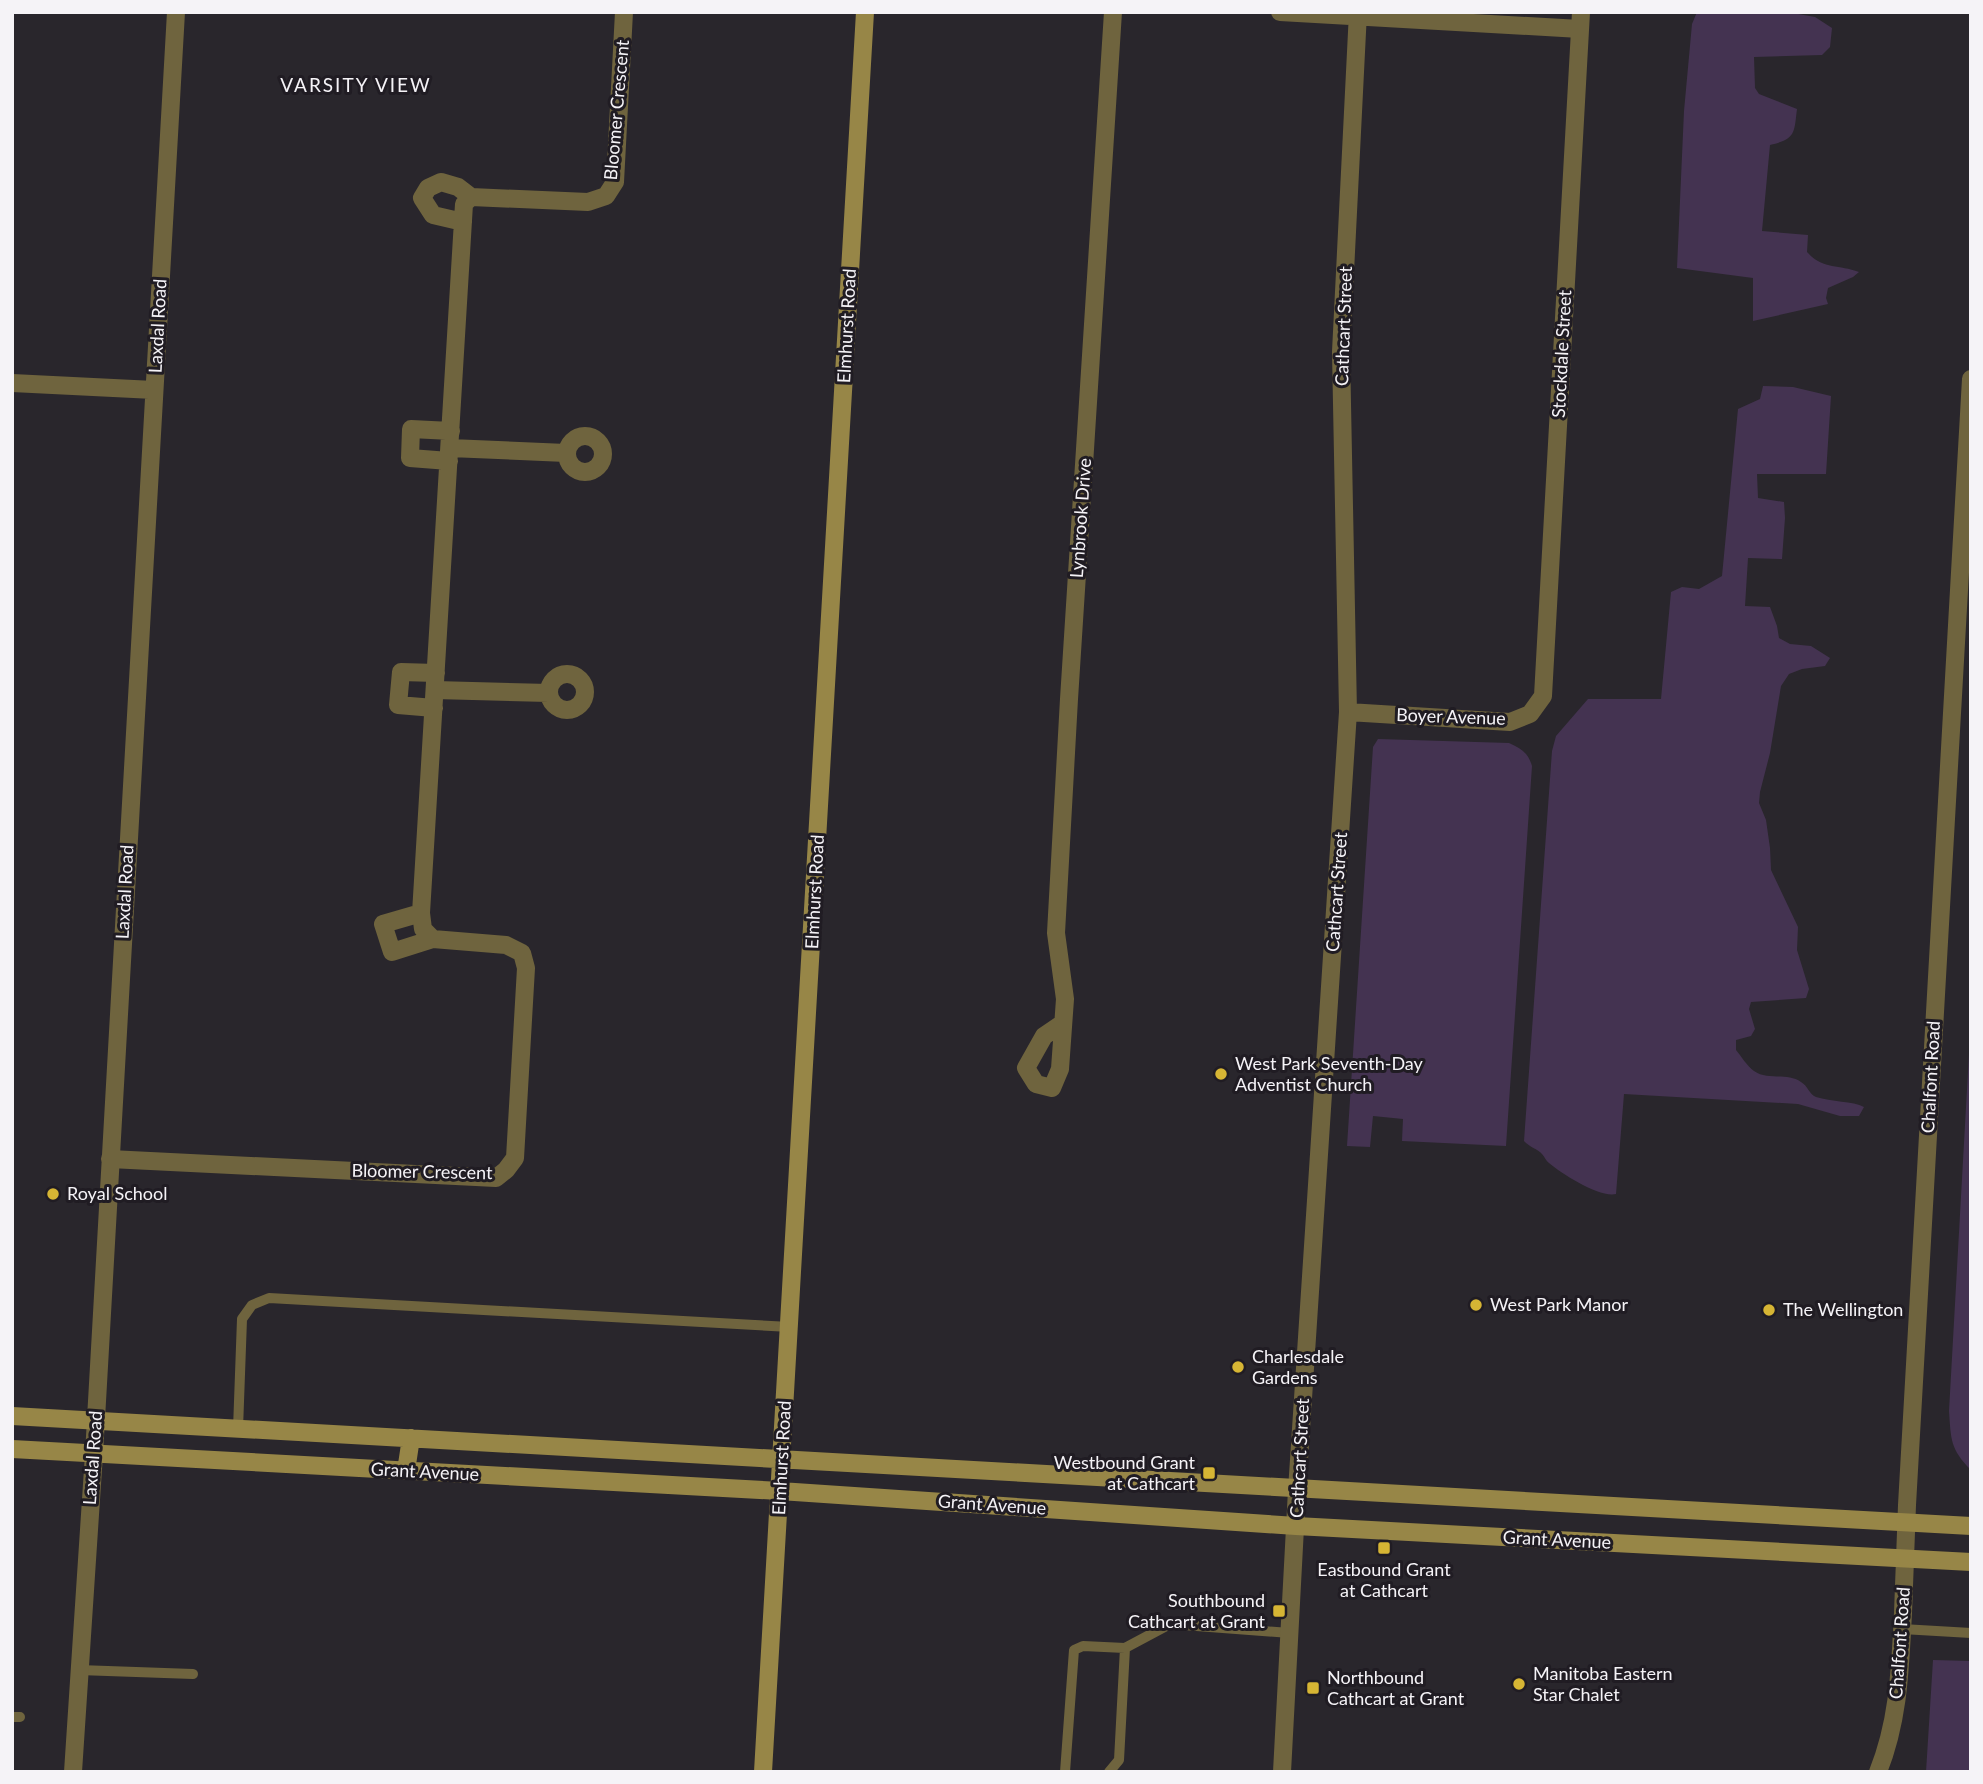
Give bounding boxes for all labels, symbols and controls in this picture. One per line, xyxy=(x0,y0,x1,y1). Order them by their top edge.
street label: Bloomer Crescent xyxy=(599,38,633,181)
district label: VARSITY VIEW xyxy=(280,73,432,96)
street label: Cathcart Street xyxy=(1330,265,1356,386)
street label: Elmhurst Road xyxy=(832,268,860,384)
street label: Laxdal Road xyxy=(144,278,170,374)
street label: Stockdale Street xyxy=(1547,289,1575,418)
street label: Lynbrook Drive xyxy=(1065,457,1095,579)
street label: Boyer Avenue xyxy=(1396,703,1506,729)
street label: Cathcart Street xyxy=(1321,831,1351,953)
street label: Elmhurst Road xyxy=(800,834,828,950)
street label: Laxdal Road xyxy=(111,844,137,940)
street label: Chalfont Road xyxy=(1916,1020,1944,1134)
place label: West Park Seventh-Day Adventist Church xyxy=(1235,1052,1424,1095)
marker: West Park Seventh-Day Adventist Church xyxy=(1213,1066,1229,1082)
street label: Bloomer Crescent xyxy=(351,1159,493,1183)
place label: Royal School xyxy=(67,1182,168,1204)
marker: Royal School xyxy=(45,1186,61,1202)
place label: West Park Manor xyxy=(1490,1293,1628,1315)
marker: West Park Manor xyxy=(1468,1297,1484,1313)
place label: The Wellington xyxy=(1783,1298,1903,1320)
marker: The Wellington xyxy=(1761,1302,1777,1318)
place label: Charlesdale Gardens xyxy=(1252,1345,1344,1388)
marker: Charlesdale Gardens xyxy=(1230,1359,1246,1375)
street label: Cathcart Street xyxy=(1285,1397,1313,1518)
street label: Elmhurst Road xyxy=(767,1400,795,1516)
street label: Laxdal Road xyxy=(78,1410,106,1506)
place label: Westbound Grant at Cathcart xyxy=(1054,1451,1196,1494)
street label: Grant Avenue xyxy=(370,1457,480,1485)
marker: Westbound Grant at Cathcart xyxy=(1201,1465,1217,1481)
street label: Grant Avenue xyxy=(937,1489,1047,1519)
street label: Grant Avenue xyxy=(1502,1525,1612,1553)
marker: Eastbound Grant at Cathcart xyxy=(1376,1540,1392,1556)
place label: Eastbound Grant at Cathcart xyxy=(1317,1558,1451,1601)
street label: Chalfont Road xyxy=(1884,1586,1914,1700)
place label: Southbound Cathcart at Grant xyxy=(1128,1589,1266,1632)
marker: Southbound Cathcart at Grant xyxy=(1271,1603,1287,1619)
place label: Manitoba Eastern Star Chalet xyxy=(1533,1662,1673,1705)
place label: Northbound Cathcart at Grant xyxy=(1327,1666,1465,1709)
marker: Manitoba Eastern Star Chalet xyxy=(1511,1676,1527,1692)
marker: Northbound Cathcart at Grant xyxy=(1305,1680,1321,1696)

